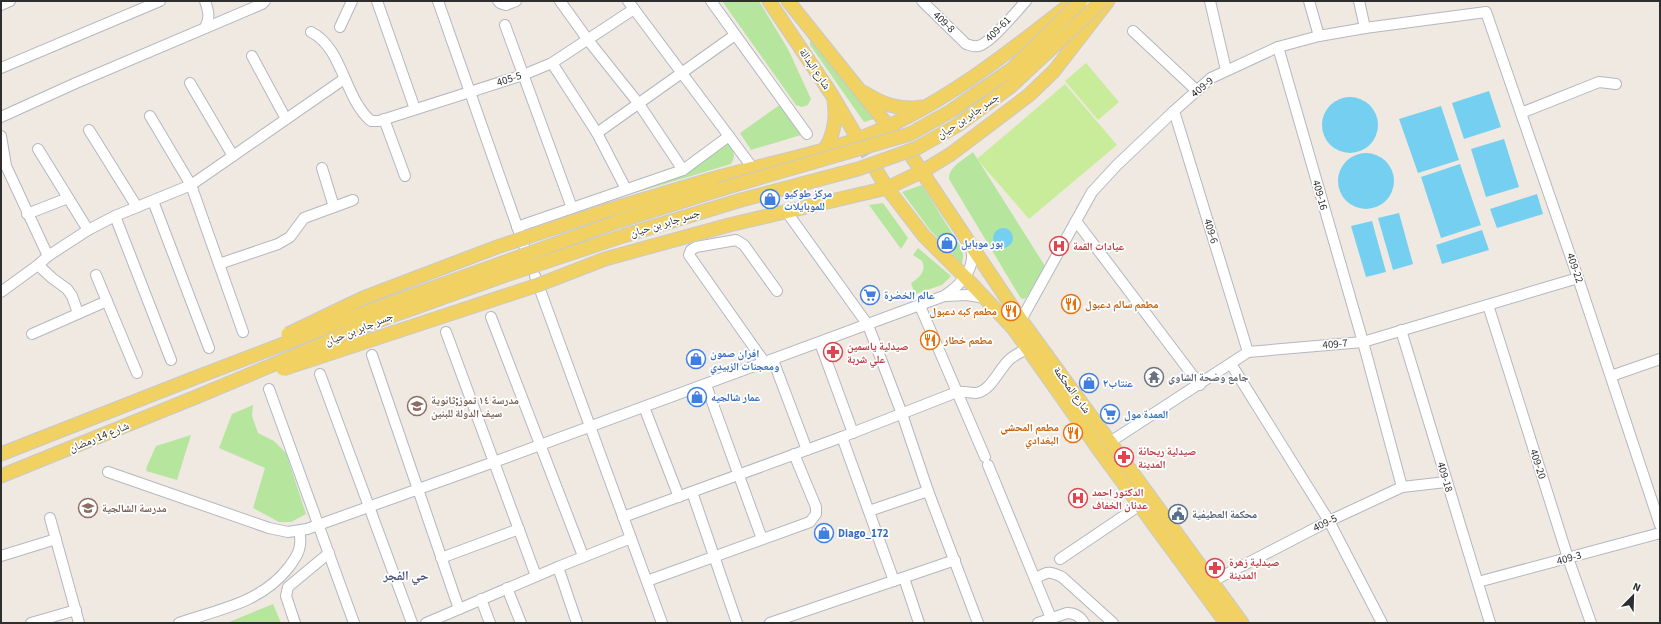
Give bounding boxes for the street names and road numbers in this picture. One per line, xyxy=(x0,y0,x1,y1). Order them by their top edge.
street label: 409-8 xyxy=(930,8,959,37)
street label: 409-61 xyxy=(982,13,1014,45)
street label: شارع البدالة xyxy=(796,46,834,92)
street label: 405-5 xyxy=(495,68,523,90)
street label: 409-9 xyxy=(1187,73,1217,101)
street label: جسر جابر بن حيان xyxy=(934,90,1002,142)
street label: 409-16 xyxy=(1309,178,1332,212)
street label: جسر جابر بن حيان xyxy=(628,205,702,241)
street label: 409-6 xyxy=(1200,217,1222,246)
street label: 409-22 xyxy=(1563,251,1587,285)
street label: جسر جابر بن حيان xyxy=(323,309,395,349)
street label: 409-7 xyxy=(1322,335,1348,353)
street label: شارع المحكمة xyxy=(1050,364,1094,416)
street label: شارع 14 رمضان xyxy=(67,418,131,456)
street label: 409-20 xyxy=(1526,447,1550,481)
street label: 409-18 xyxy=(1433,460,1457,494)
street label: 409-5 xyxy=(1310,511,1340,535)
street label: 409-3 xyxy=(1555,547,1583,569)

